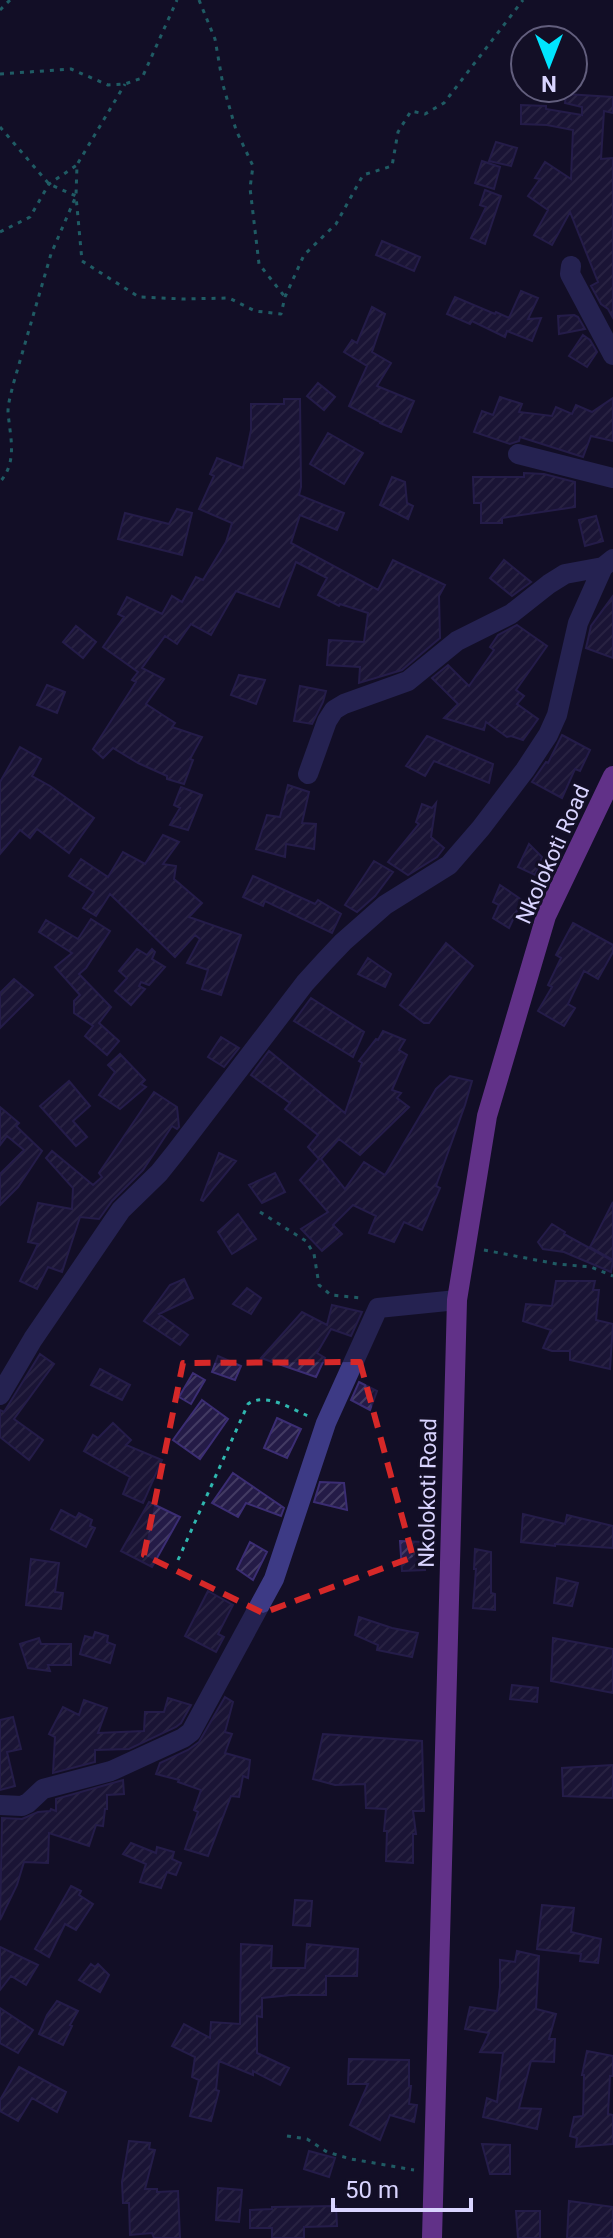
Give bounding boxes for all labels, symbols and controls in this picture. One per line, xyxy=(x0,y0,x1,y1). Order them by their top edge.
north arrow xyxy=(509,24,589,104)
text: N xyxy=(541,71,557,96)
street label: Nkolokoti Road xyxy=(511,781,594,928)
street label: Nkolokoti Road xyxy=(414,1418,441,1568)
scale bar xyxy=(333,2162,471,2212)
text: 50 m xyxy=(345,2176,399,2204)

